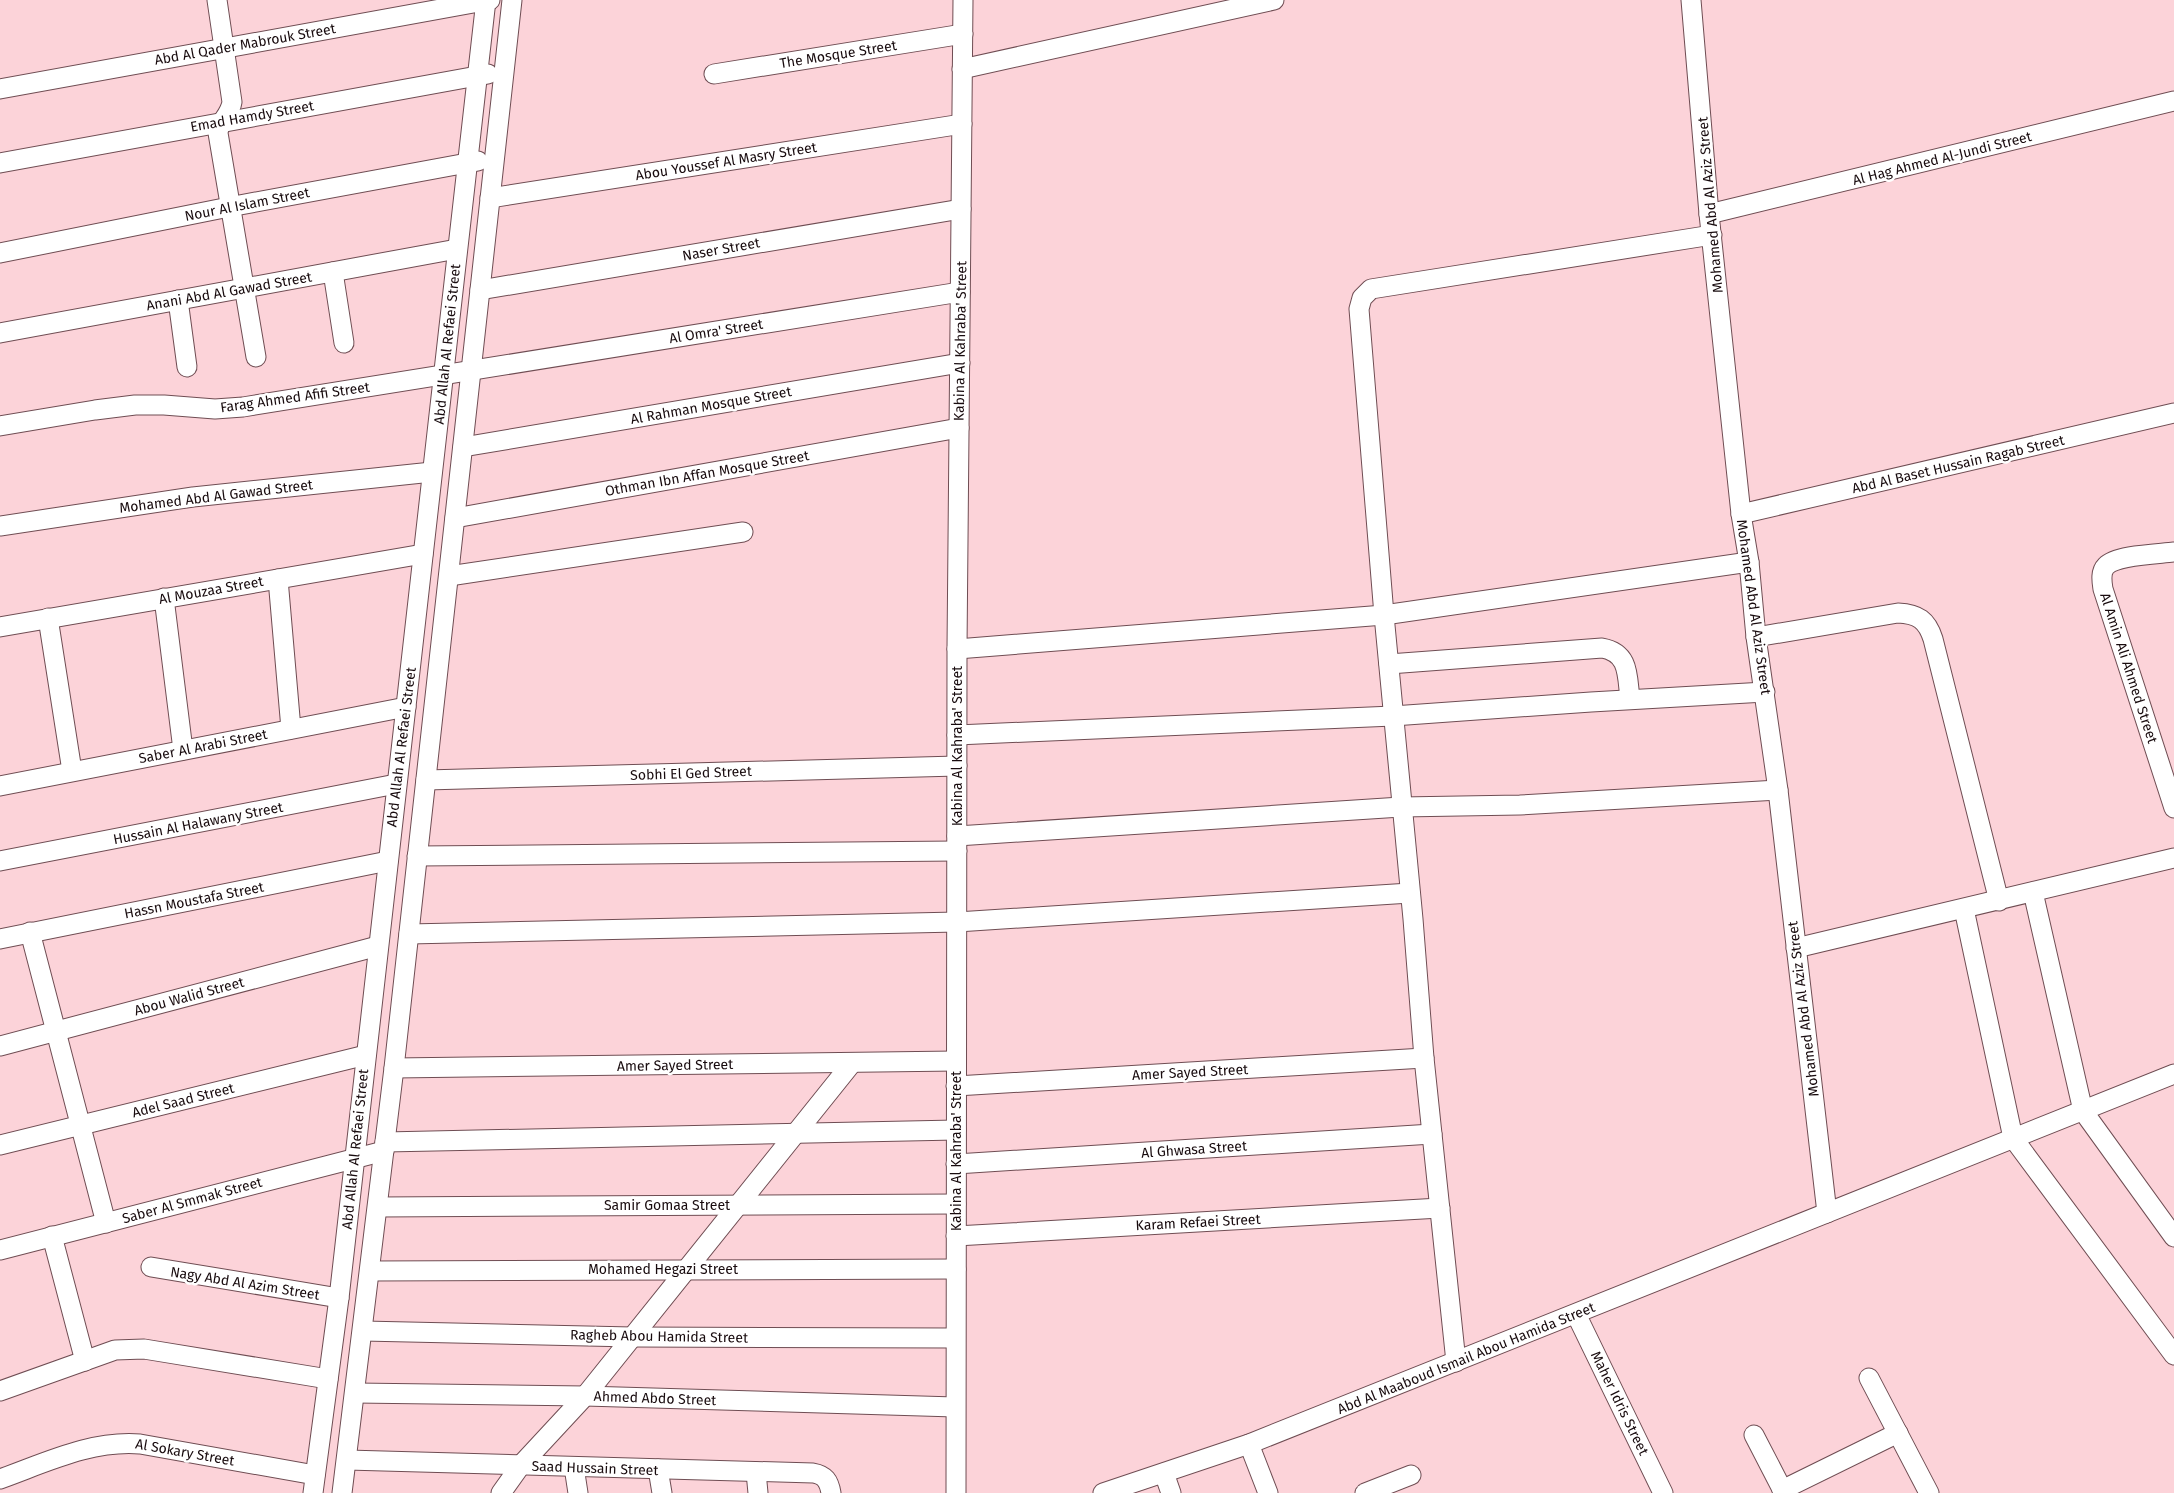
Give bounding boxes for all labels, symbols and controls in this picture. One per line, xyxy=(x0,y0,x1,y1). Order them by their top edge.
street label: Abd Al Qader Mabrouk Street xyxy=(153,20,338,69)
street label: The Mosque Street xyxy=(778,37,899,72)
street label: Emad Hamdy Street xyxy=(189,97,316,136)
street label: Mohamed Abd Al Aziz Street xyxy=(1694,115,1727,294)
street label: Al Hag Ahmed Al-Jundi Street xyxy=(1851,128,2034,189)
street label: Abou Youssef Al Masry Street xyxy=(634,139,819,184)
street label: Nour Al Islam Street xyxy=(183,184,312,225)
street label: Naser Street xyxy=(681,234,762,265)
street label: Kabina Al Kahraba' Street xyxy=(951,260,970,421)
street label: Abd Allah Al Refaei Street xyxy=(431,262,464,425)
street label: Anani Abd Al Gawad Street xyxy=(145,268,314,314)
street label: Al Omra' Street xyxy=(668,316,765,347)
street label: Farag Ahmed Afifi Street xyxy=(219,378,372,416)
street label: Al Rahman Mosque Street xyxy=(629,383,794,428)
street label: Abd Al Baset Hussain Ragab Street xyxy=(1850,432,2067,497)
street label: Othman Ibn Affan Mosque Street xyxy=(604,447,811,500)
street label: Mohamed Abd Al Gawad Street xyxy=(118,476,315,517)
street label: Mohamed Abd Al Aziz Street xyxy=(1733,518,1774,697)
street label: Al Mouzaa Street xyxy=(158,573,266,608)
street label: Al Amin Ali Ahmed Street xyxy=(2096,591,2161,747)
street label: Abd Allah Al Refaei Street xyxy=(383,665,420,828)
street label: Kabina Al Kahraba' Street xyxy=(949,665,966,826)
street label: Saber Al Arabi Street xyxy=(137,726,270,767)
street label: Sobhi El Ged Street xyxy=(630,763,753,784)
street label: Hussain Al Halawany Street xyxy=(112,799,285,848)
street label: Hassn Moustafa Street xyxy=(123,878,266,922)
street label: Mohamed Abd Al Aziz Street xyxy=(1784,919,1823,1098)
street label: Abou Walid Street xyxy=(132,973,247,1019)
street label: Amer Sayed Street xyxy=(617,1056,734,1075)
street label: Amer Sayed Street xyxy=(1131,1061,1249,1084)
street label: Abd Allah Al Refaei Street xyxy=(339,1067,372,1230)
street label: Kabina Al Kahraba' Street xyxy=(948,1070,965,1231)
street label: Adel Saad Street xyxy=(130,1079,237,1121)
street label: Al Ghwasa Street xyxy=(1141,1137,1248,1162)
street label: Saber Al Smmak Street xyxy=(120,1173,265,1227)
street label: Samir Gomaa Street xyxy=(604,1197,731,1214)
street label: Karam Refaei Street xyxy=(1135,1211,1262,1234)
street label: Mohamed Hegazi Street xyxy=(588,1261,739,1278)
street label: Nagy Abd Al Azim Street xyxy=(169,1263,322,1304)
street label: Abd Al Maaboud Ismail Abou Hamida Street xyxy=(1335,1298,1598,1418)
street label: Ragheb Abou Hamida Street xyxy=(570,1326,749,1347)
street label: Maher Idris Street xyxy=(1587,1348,1652,1459)
street label: Ahmed Abdo Street xyxy=(593,1388,717,1409)
street label: Al Sokary Street xyxy=(134,1435,237,1470)
street label: Saad Hussain Street xyxy=(531,1458,660,1479)

